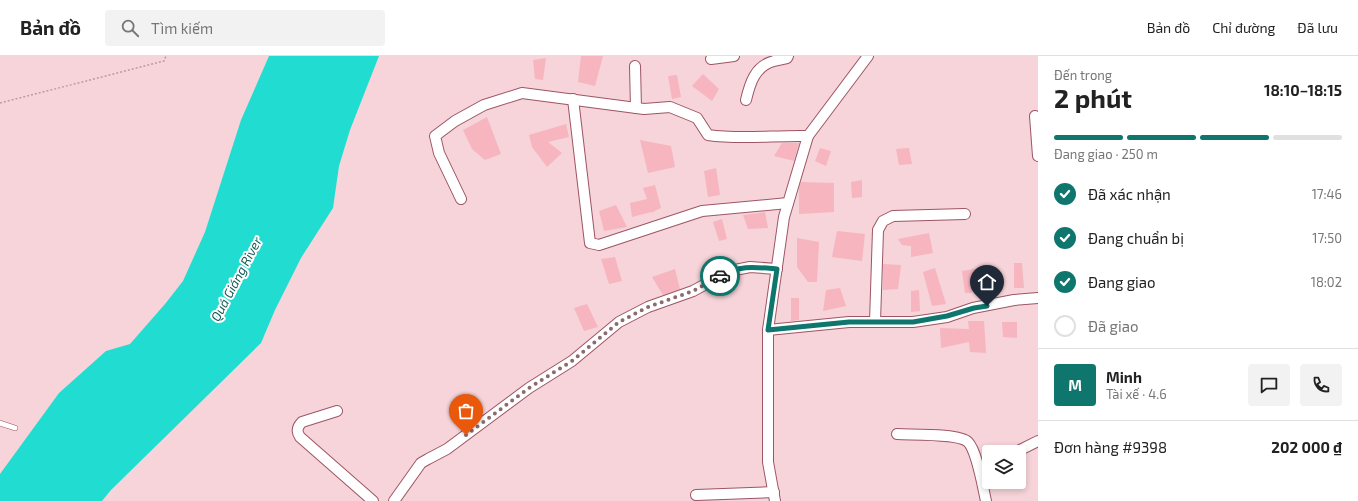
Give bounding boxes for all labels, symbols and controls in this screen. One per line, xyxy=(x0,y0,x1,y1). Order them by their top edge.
search box xyxy=(105,10,385,46)
text: Bản đồ xyxy=(20,16,81,39)
icon: search xyxy=(119,17,141,39)
text: Tìm kiếm xyxy=(151,19,213,37)
text: Bản đồ xyxy=(1147,19,1190,36)
text: Chỉ đường xyxy=(1212,19,1275,36)
text: Đã lưu xyxy=(1297,19,1338,36)
text: Đến trong xyxy=(1054,67,1112,83)
text: 18:10–18:15 xyxy=(1264,81,1342,99)
text: 2 phút xyxy=(1054,82,1132,113)
text: Đang giao · 250 m xyxy=(1054,146,1158,162)
icon: check xyxy=(1054,183,1076,205)
text: Đã xác nhận xyxy=(1088,185,1171,203)
text: 17:46 xyxy=(1312,186,1342,202)
icon: check xyxy=(1054,227,1076,249)
text: Đang chuẩn bị xyxy=(1088,229,1184,247)
text: 17:50 xyxy=(1312,230,1342,246)
water label: Quá Giáng River xyxy=(207,233,265,324)
courier xyxy=(700,256,740,296)
icon: car xyxy=(709,265,731,287)
pin xyxy=(970,265,1004,306)
icon: home xyxy=(976,271,998,293)
icon: check xyxy=(1054,271,1076,293)
text: Đang giao xyxy=(1088,273,1156,291)
text: 18:02 xyxy=(1311,274,1342,290)
text: Đã giao xyxy=(1088,317,1138,335)
button: chat xyxy=(1248,364,1290,406)
button: phone xyxy=(1300,364,1342,406)
text: Minh xyxy=(1106,368,1142,386)
text: M xyxy=(1068,376,1082,394)
text: Tài xế · 4.6 xyxy=(1106,386,1167,402)
pin xyxy=(449,394,483,435)
icon: bag xyxy=(455,400,477,422)
text: Đơn hàng #9398 xyxy=(1054,438,1167,456)
text: 202 000 ₫ xyxy=(1271,438,1342,456)
map controls xyxy=(982,445,1026,489)
button: layers xyxy=(982,445,1026,489)

